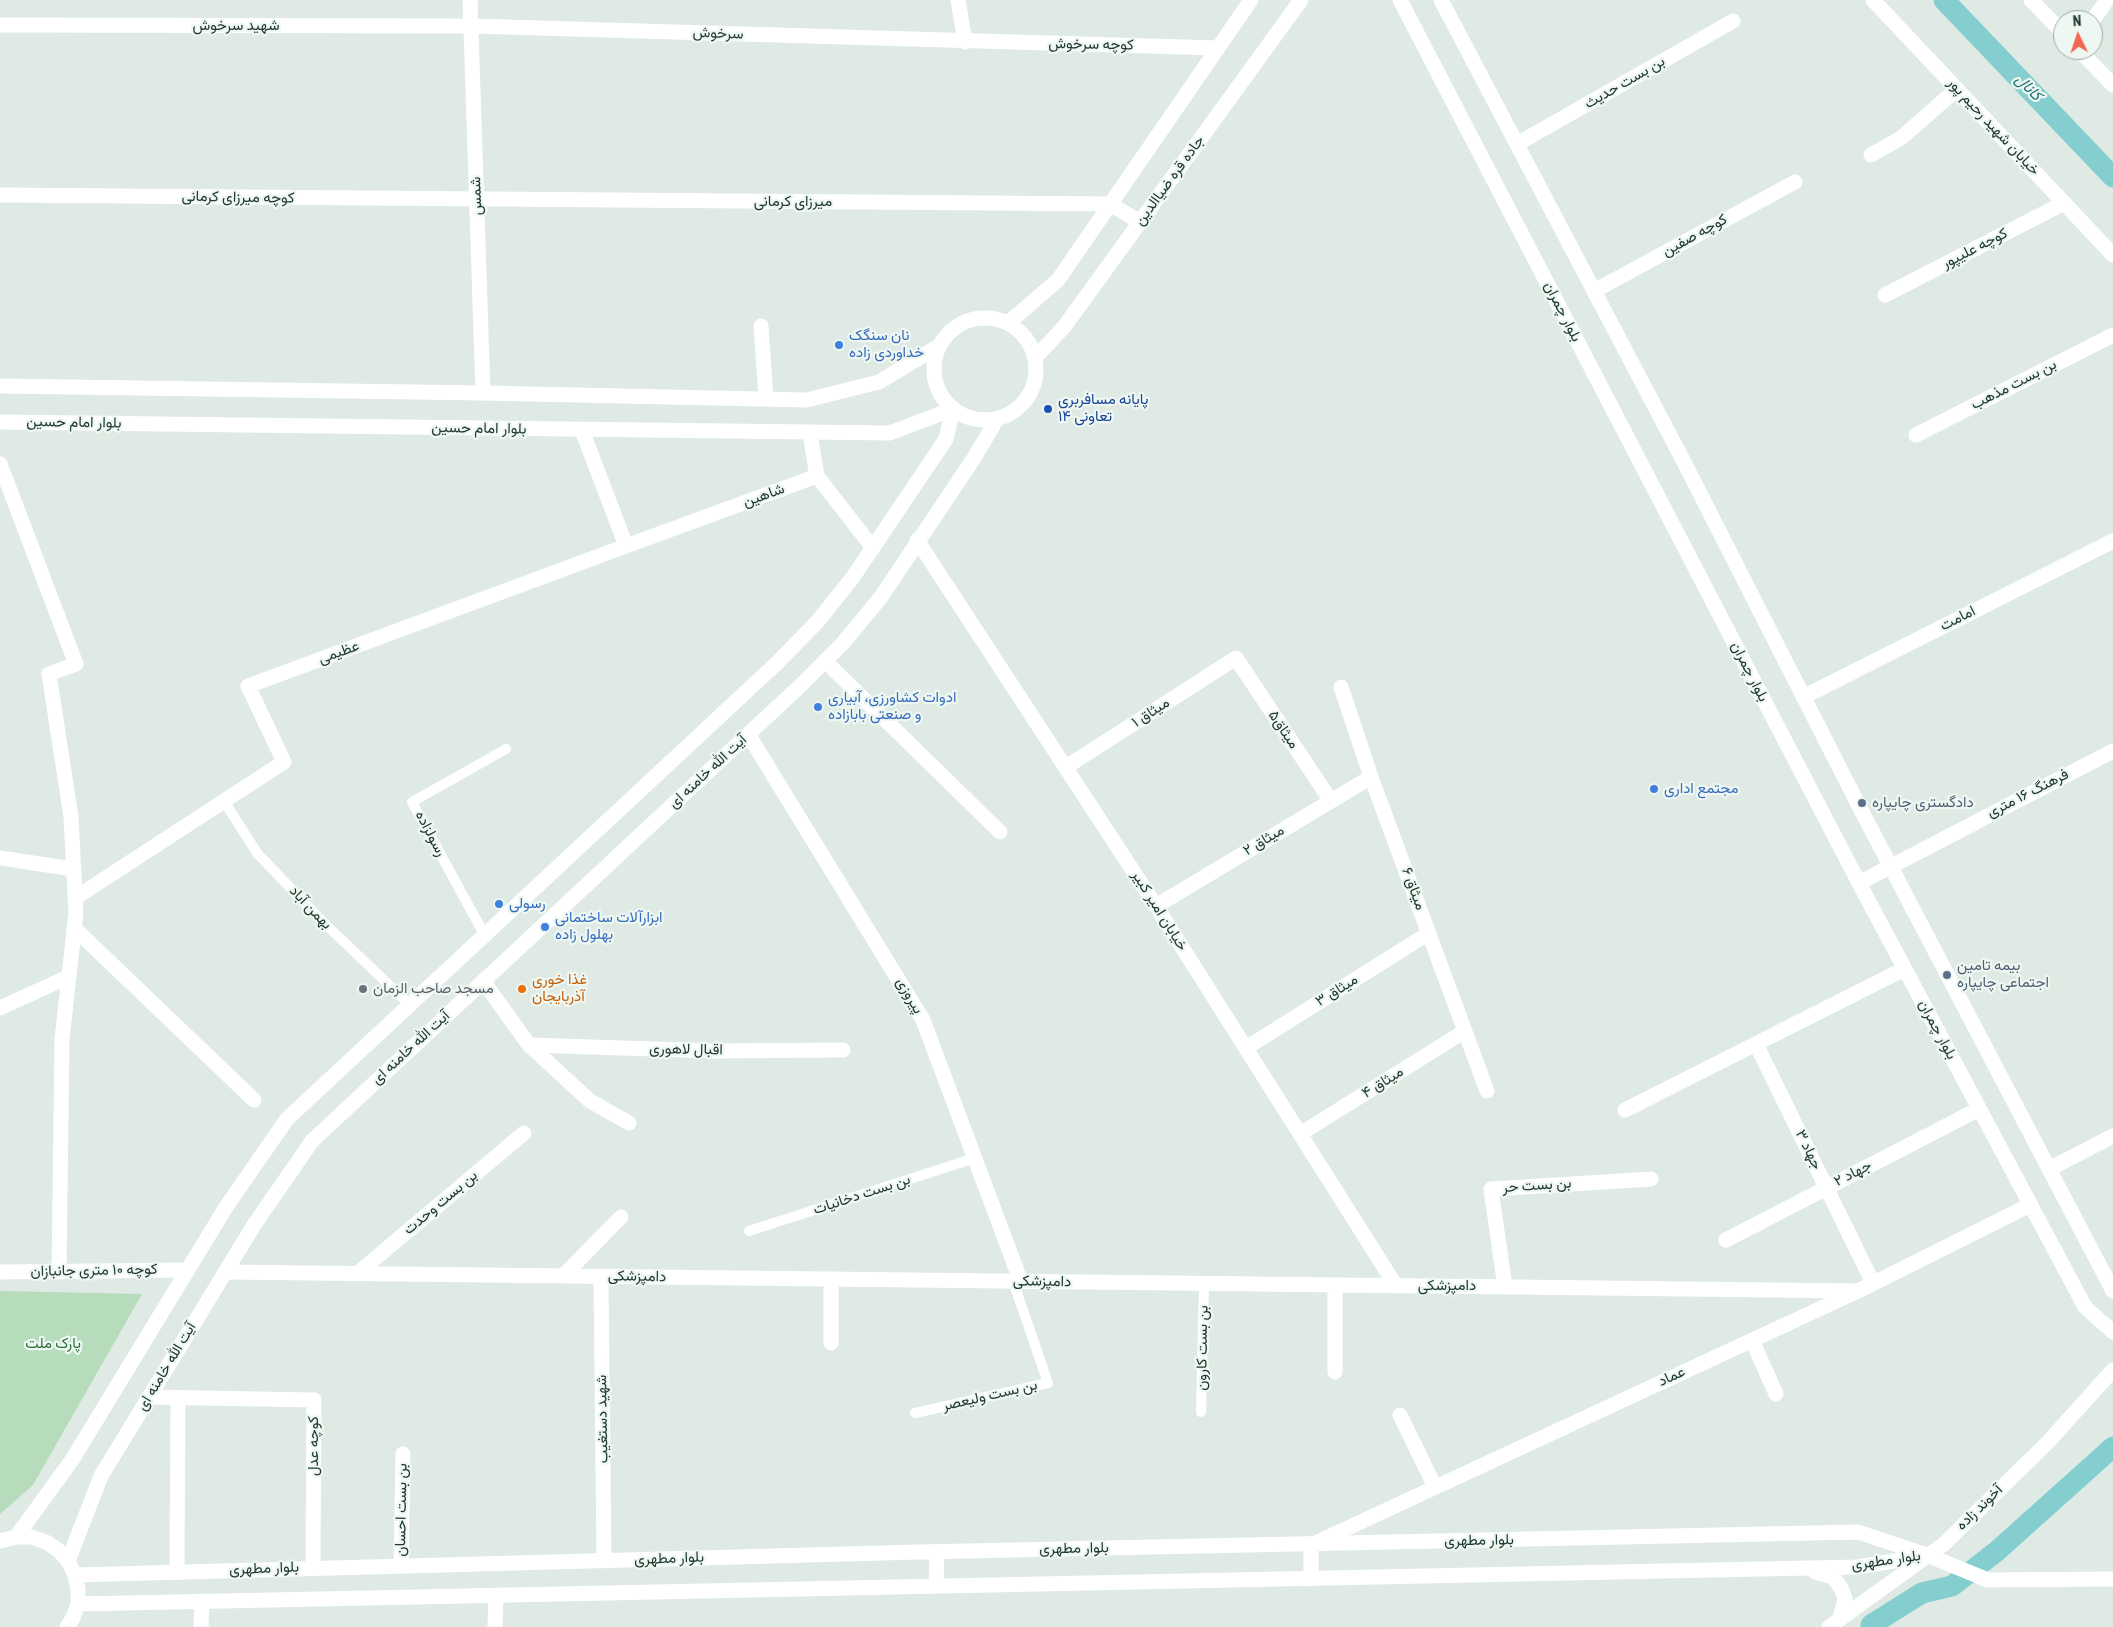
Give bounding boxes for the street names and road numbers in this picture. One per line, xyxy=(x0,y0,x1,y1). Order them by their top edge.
street label: شهید سرخوش xyxy=(192,17,280,35)
street label: سرخوش xyxy=(692,24,744,44)
street label: کوچه سرخوش xyxy=(1048,35,1134,55)
street label: بن بست حدیث xyxy=(1582,53,1668,113)
street label: خیابان شهید رحیم پور xyxy=(1943,74,2043,180)
street label: جاده قره ضیاالدین xyxy=(1131,132,1209,230)
street label: شمس xyxy=(467,176,487,216)
street label: کوچه میرزای کرمانی xyxy=(181,188,295,208)
street label: میرزای کرمانی xyxy=(754,193,832,211)
street label: کوچه صفین xyxy=(1659,211,1731,261)
street label: کوچه علیپور xyxy=(1939,225,2011,273)
street label: بلوار چمران xyxy=(1539,279,1585,345)
street label: بن بست مذهب xyxy=(1968,356,2060,414)
street label: بلوار امام حسین xyxy=(26,413,122,433)
street label: بلوار امام حسین xyxy=(431,419,527,439)
street label: شاهین xyxy=(741,480,787,512)
street label: امامت xyxy=(1937,603,1979,635)
street label: عظیمی xyxy=(316,637,362,669)
street label: بلوار چمران xyxy=(1726,639,1772,705)
street label: میثاق ۱ xyxy=(1129,694,1173,732)
street label: میثاق۵ xyxy=(1264,707,1302,753)
street label: آیت الله خامنه ای xyxy=(665,731,751,813)
street label: فرهنگ ۱۶ متری xyxy=(1984,766,2072,822)
street label: رسولزاده xyxy=(411,808,449,860)
street label: میثاق ۲ xyxy=(1240,822,1288,860)
street label: میثاق ۶ xyxy=(1397,865,1429,913)
street label: خیابان امیر کبیر xyxy=(1127,867,1191,955)
street label: بهمن آباد xyxy=(285,882,335,934)
street label: میثاق ۳ xyxy=(1312,971,1362,1011)
street label: پیروزی xyxy=(891,975,927,1017)
street label: بلوار چمران xyxy=(1914,997,1960,1063)
street label: آیت الله خامنه ای xyxy=(368,1007,454,1089)
street label: اقبال لاهوری xyxy=(649,1040,723,1060)
street label: میثاق ۴ xyxy=(1359,1063,1407,1103)
street label: جهاد ۳ xyxy=(1791,1127,1825,1173)
street label: جهاد ۲ xyxy=(1831,1157,1875,1191)
street label: بن بست وحدت xyxy=(400,1167,482,1239)
street label: بن بست دخانیات xyxy=(811,1171,913,1219)
street label: بن بست حر xyxy=(1502,1175,1572,1197)
street label: کوچه ۱۰ متری جانبازان xyxy=(30,1261,158,1281)
street label: دامپزشکی xyxy=(608,1267,666,1287)
street label: دامپزشکی xyxy=(1013,1272,1071,1292)
street label: دامپزشکی xyxy=(1418,1277,1476,1295)
street label: بن بست کارون xyxy=(1193,1305,1213,1391)
street label: آیت الله خامنه ای xyxy=(133,1319,201,1415)
street label: عماد xyxy=(1656,1363,1688,1391)
street label: شهید دستغیب xyxy=(593,1375,613,1463)
street label: بن بست ولیعصر xyxy=(941,1376,1039,1416)
street label: کوچه عدل xyxy=(305,1416,323,1476)
street label: بن بست احسان xyxy=(392,1463,412,1557)
street label: آخوند زاده xyxy=(1953,1482,2007,1534)
street label: بلوار مطهری xyxy=(1444,1531,1514,1551)
street label: بلوار مطهری xyxy=(1039,1539,1109,1559)
street label: بلوار مطهری xyxy=(1850,1547,1922,1575)
street label: بلوار مطهری xyxy=(634,1549,704,1569)
street label: بلوار مطهری xyxy=(229,1559,299,1579)

